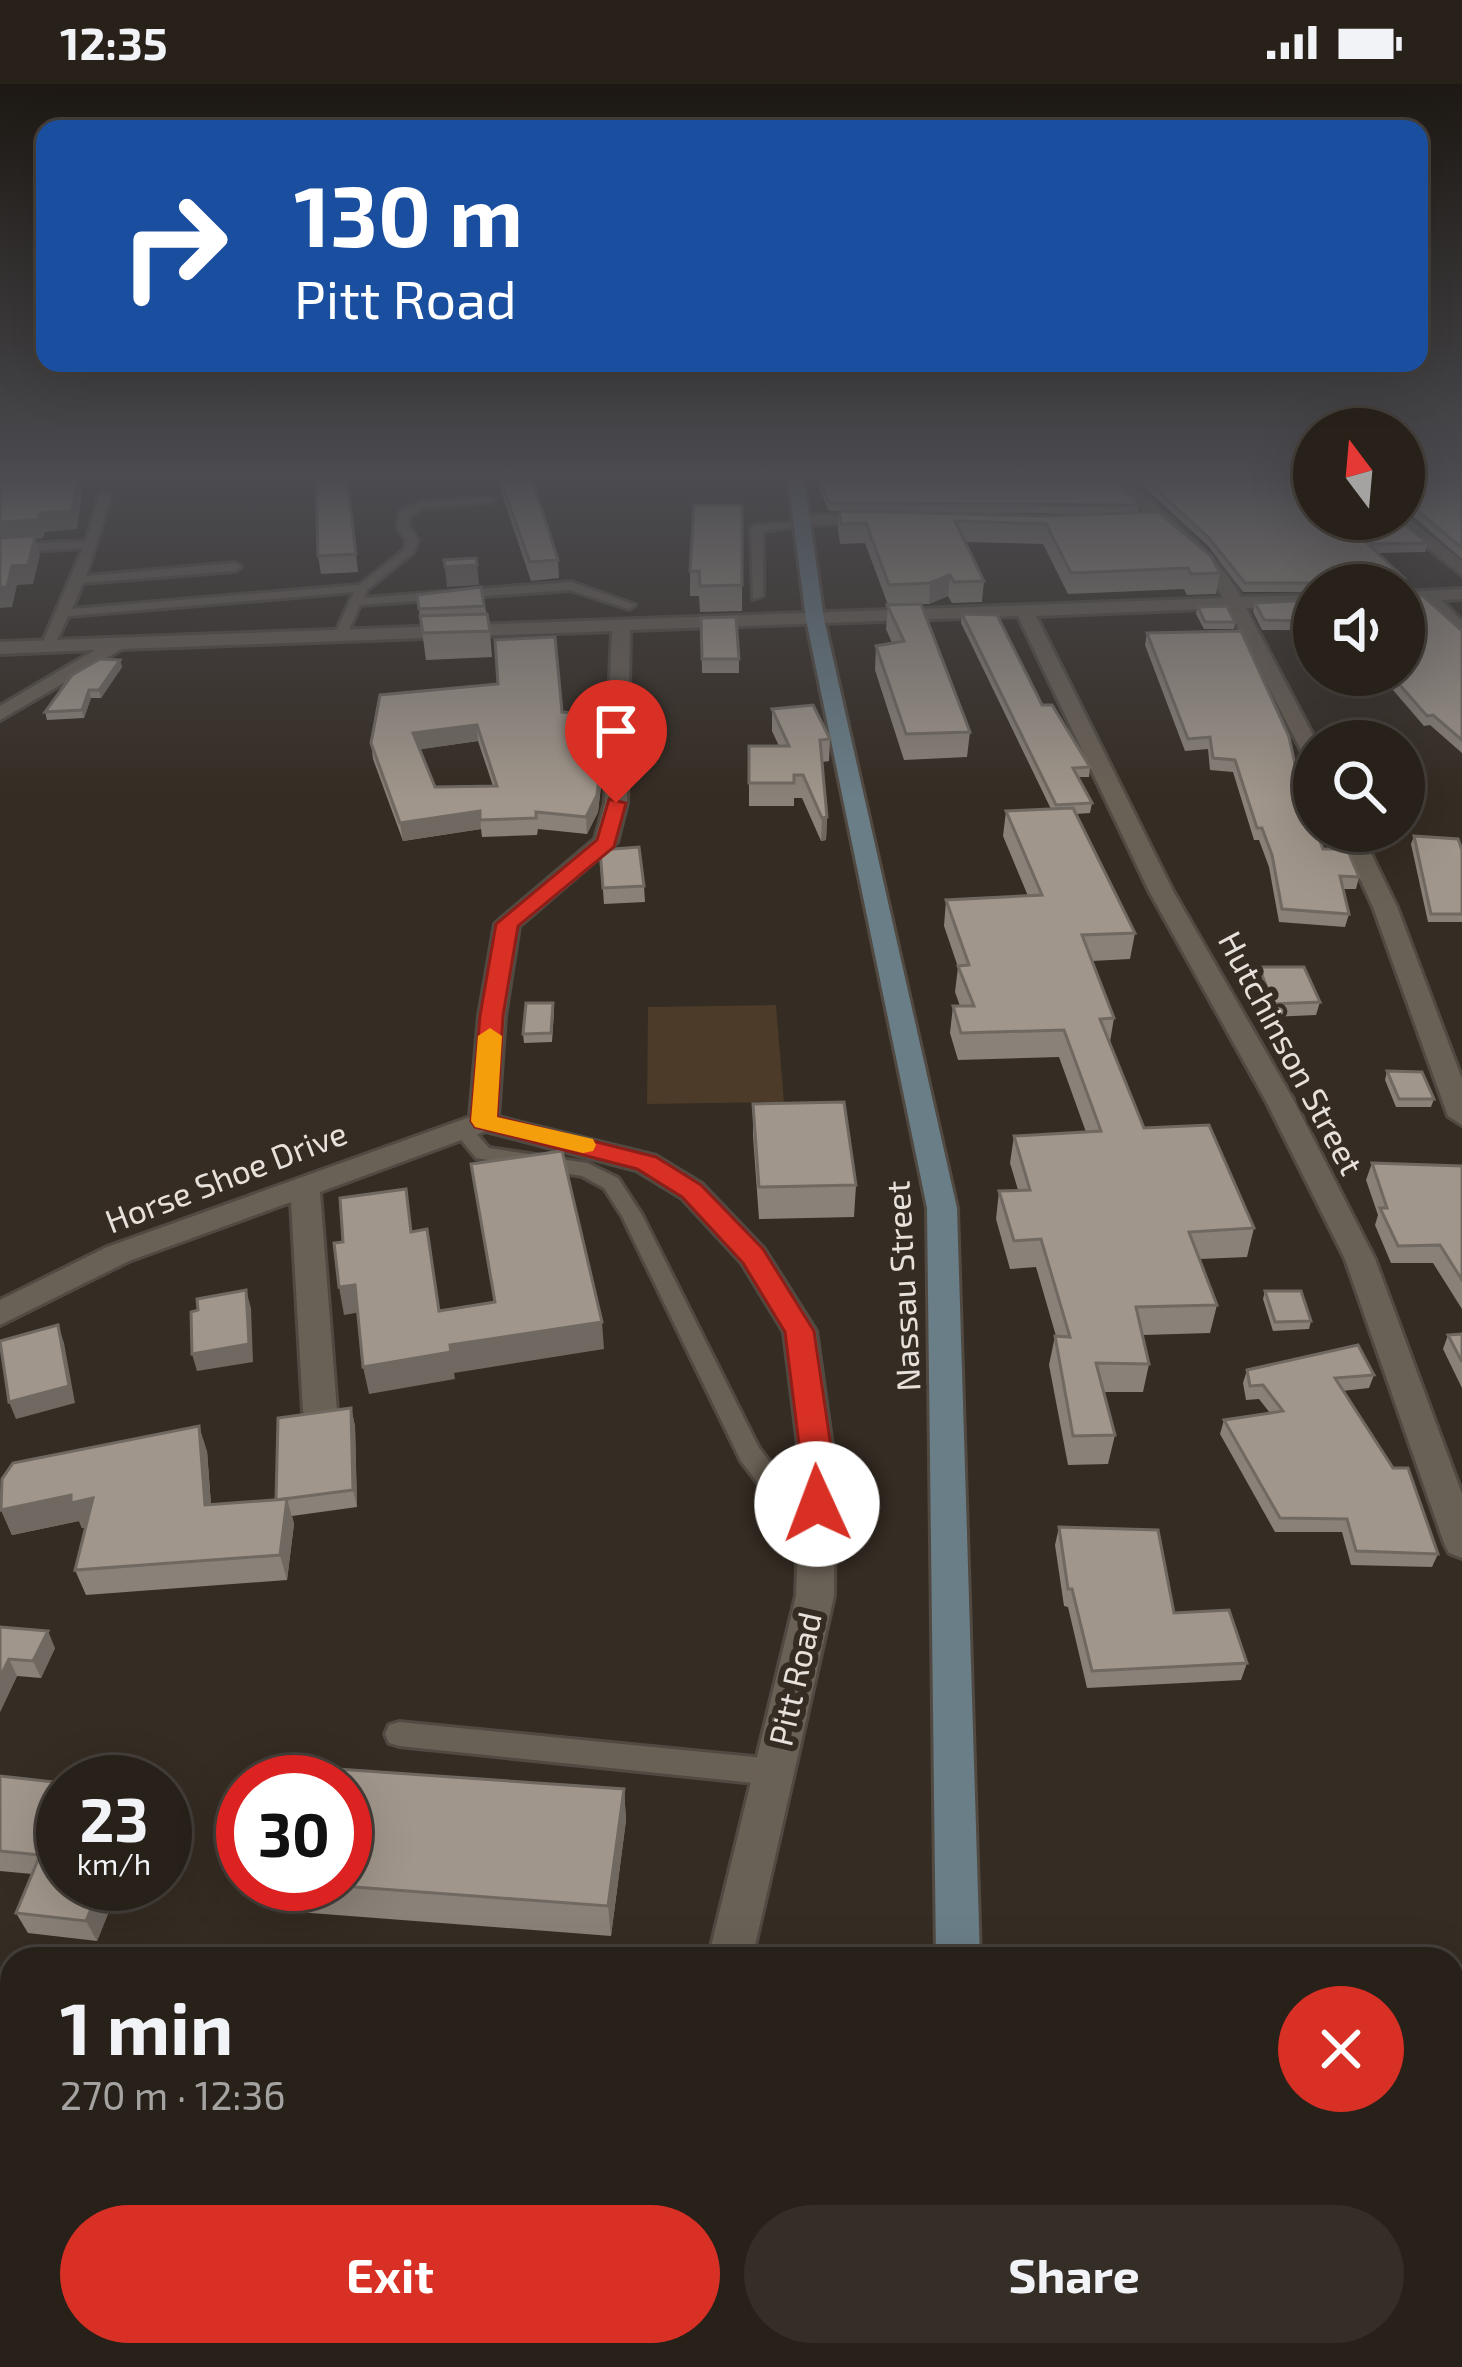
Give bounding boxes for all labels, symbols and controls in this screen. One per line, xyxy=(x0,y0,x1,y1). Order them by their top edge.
text: 12:35 xyxy=(60,15,168,69)
text: 130 m xyxy=(294,163,523,264)
icon: right xyxy=(96,168,252,324)
text: Pitt Road xyxy=(294,265,517,330)
north arrow xyxy=(1293,408,1425,540)
map controls xyxy=(1293,408,1425,852)
button: sound xyxy=(1293,564,1425,696)
pin xyxy=(565,680,667,803)
icon: arrive xyxy=(583,698,649,764)
button: search xyxy=(1293,720,1425,852)
street label: Hutchinson Street xyxy=(1211,924,1373,1181)
street label: Horse Shoe Drive xyxy=(99,1112,352,1241)
street label: Nassau Street xyxy=(877,1180,927,1392)
position arrow xyxy=(754,1441,880,1567)
street label: Pitt Road xyxy=(759,1608,829,1750)
speed limit sign: 30 xyxy=(216,1755,372,1911)
text: 23 xyxy=(80,1782,148,1854)
text: km/h xyxy=(77,1845,151,1881)
text: 1 min xyxy=(60,1983,233,2069)
button: close xyxy=(1278,1986,1404,2112)
text: 270 m · 12:36 xyxy=(60,2071,286,2118)
button: Exit xyxy=(60,2205,720,2343)
button: Share xyxy=(744,2205,1404,2343)

